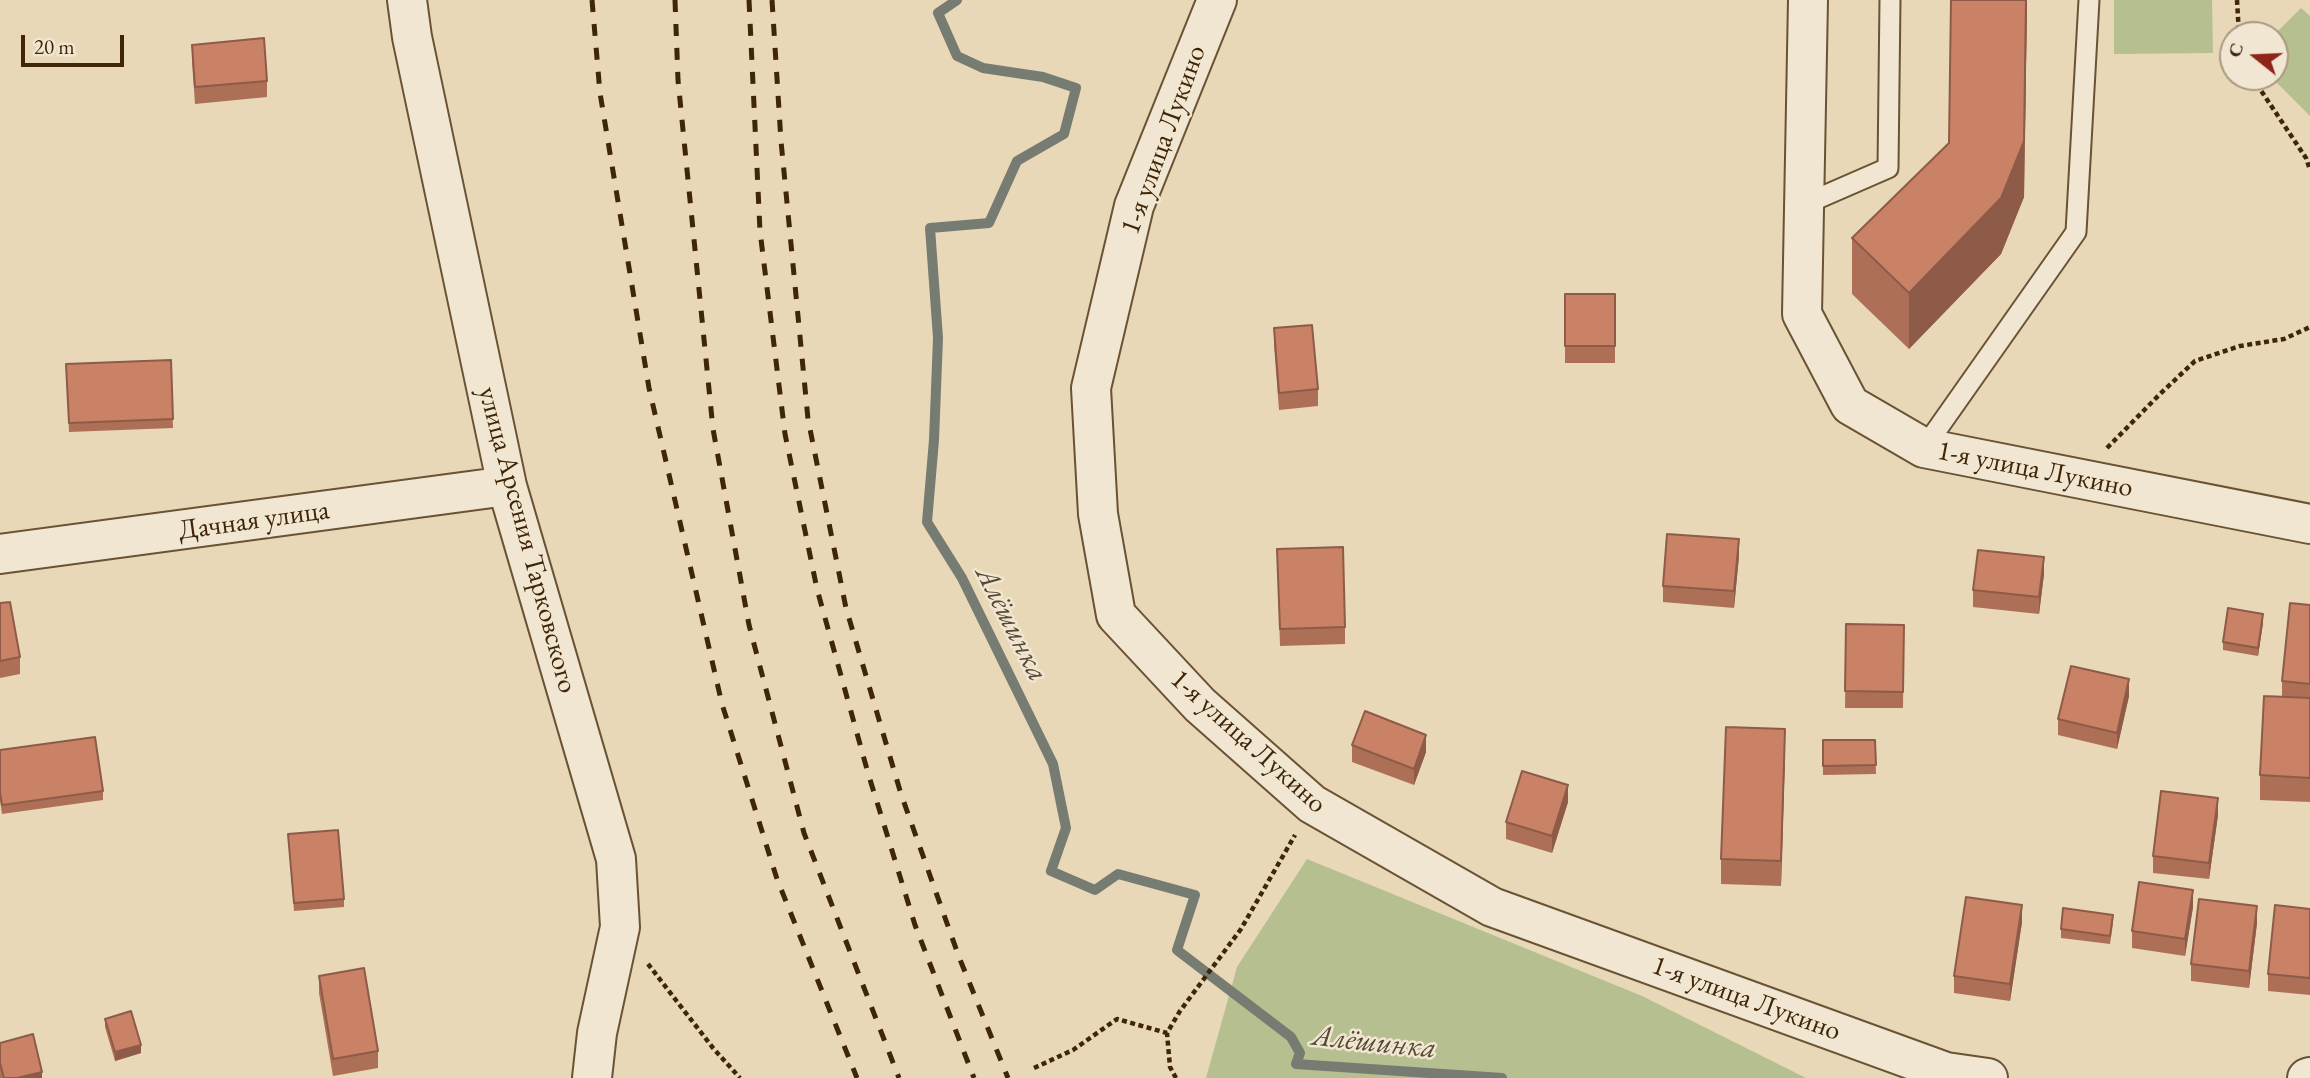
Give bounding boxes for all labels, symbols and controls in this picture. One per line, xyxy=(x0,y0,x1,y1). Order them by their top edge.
scale bar xyxy=(24,21,128,65)
north arrow xyxy=(2219,21,2289,91)
text: 20 m xyxy=(34,33,75,60)
text: С xyxy=(2221,40,2249,60)
street label: 1-я улица Лукино xyxy=(1114,41,1214,239)
street label: улица Арсения Тарковского xyxy=(470,383,584,697)
street label: 1-я улица Лукино xyxy=(1934,435,2136,505)
street label: Дачная улица xyxy=(176,494,332,548)
water label: Алёшинка xyxy=(967,560,1055,688)
street label: 1-я улица Лукино xyxy=(1163,663,1333,821)
street label: 1-я улица Лукино xyxy=(1647,949,1845,1049)
water label: Алёшинка xyxy=(1310,1019,1438,1067)

